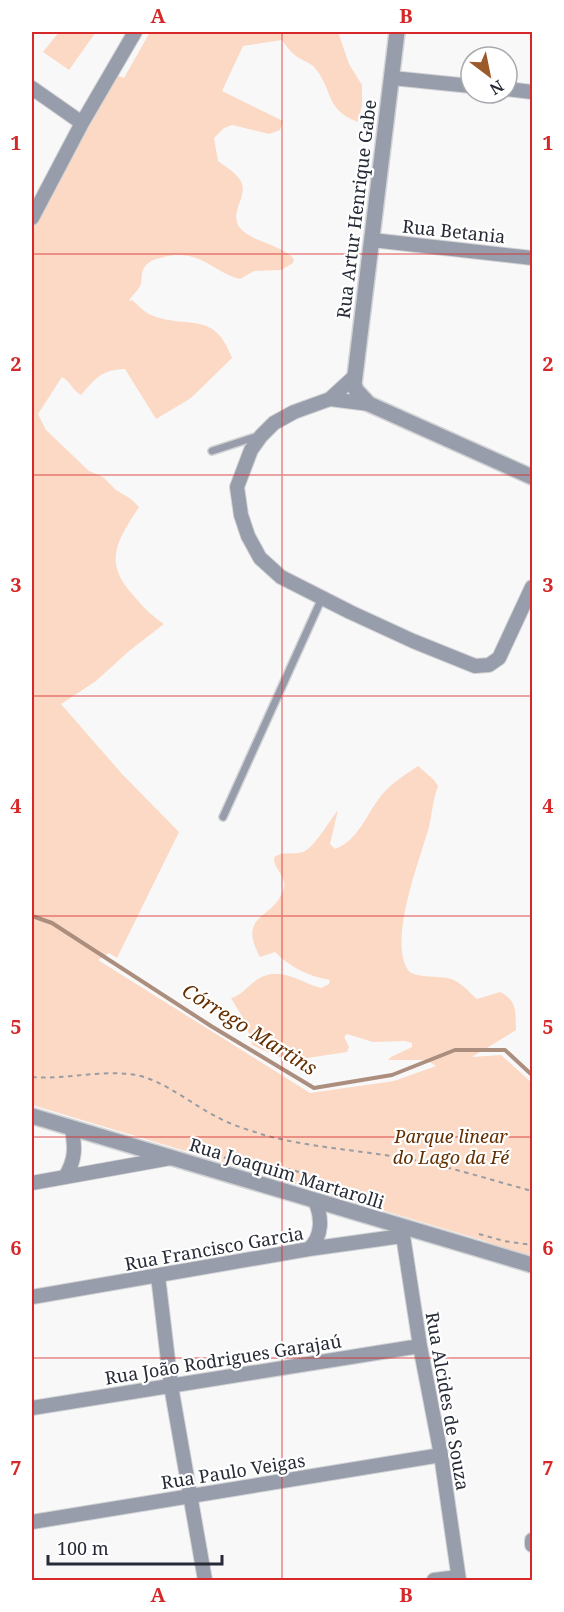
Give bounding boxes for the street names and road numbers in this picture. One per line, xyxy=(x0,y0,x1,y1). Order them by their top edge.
street label: Rua Artur Henrique Gabe xyxy=(331,98,381,320)
street label: Rua Betania xyxy=(401,214,507,248)
street label: Rua Joaquim Martarolli xyxy=(187,1132,388,1214)
street label: Rua Francisco Garcia xyxy=(123,1220,305,1276)
street label: Rua Alcides de Souza xyxy=(420,1310,476,1492)
street label: Rua João Rodrigues Garajaú xyxy=(103,1328,344,1390)
street label: Rua Paulo Veigas xyxy=(159,1448,307,1494)

